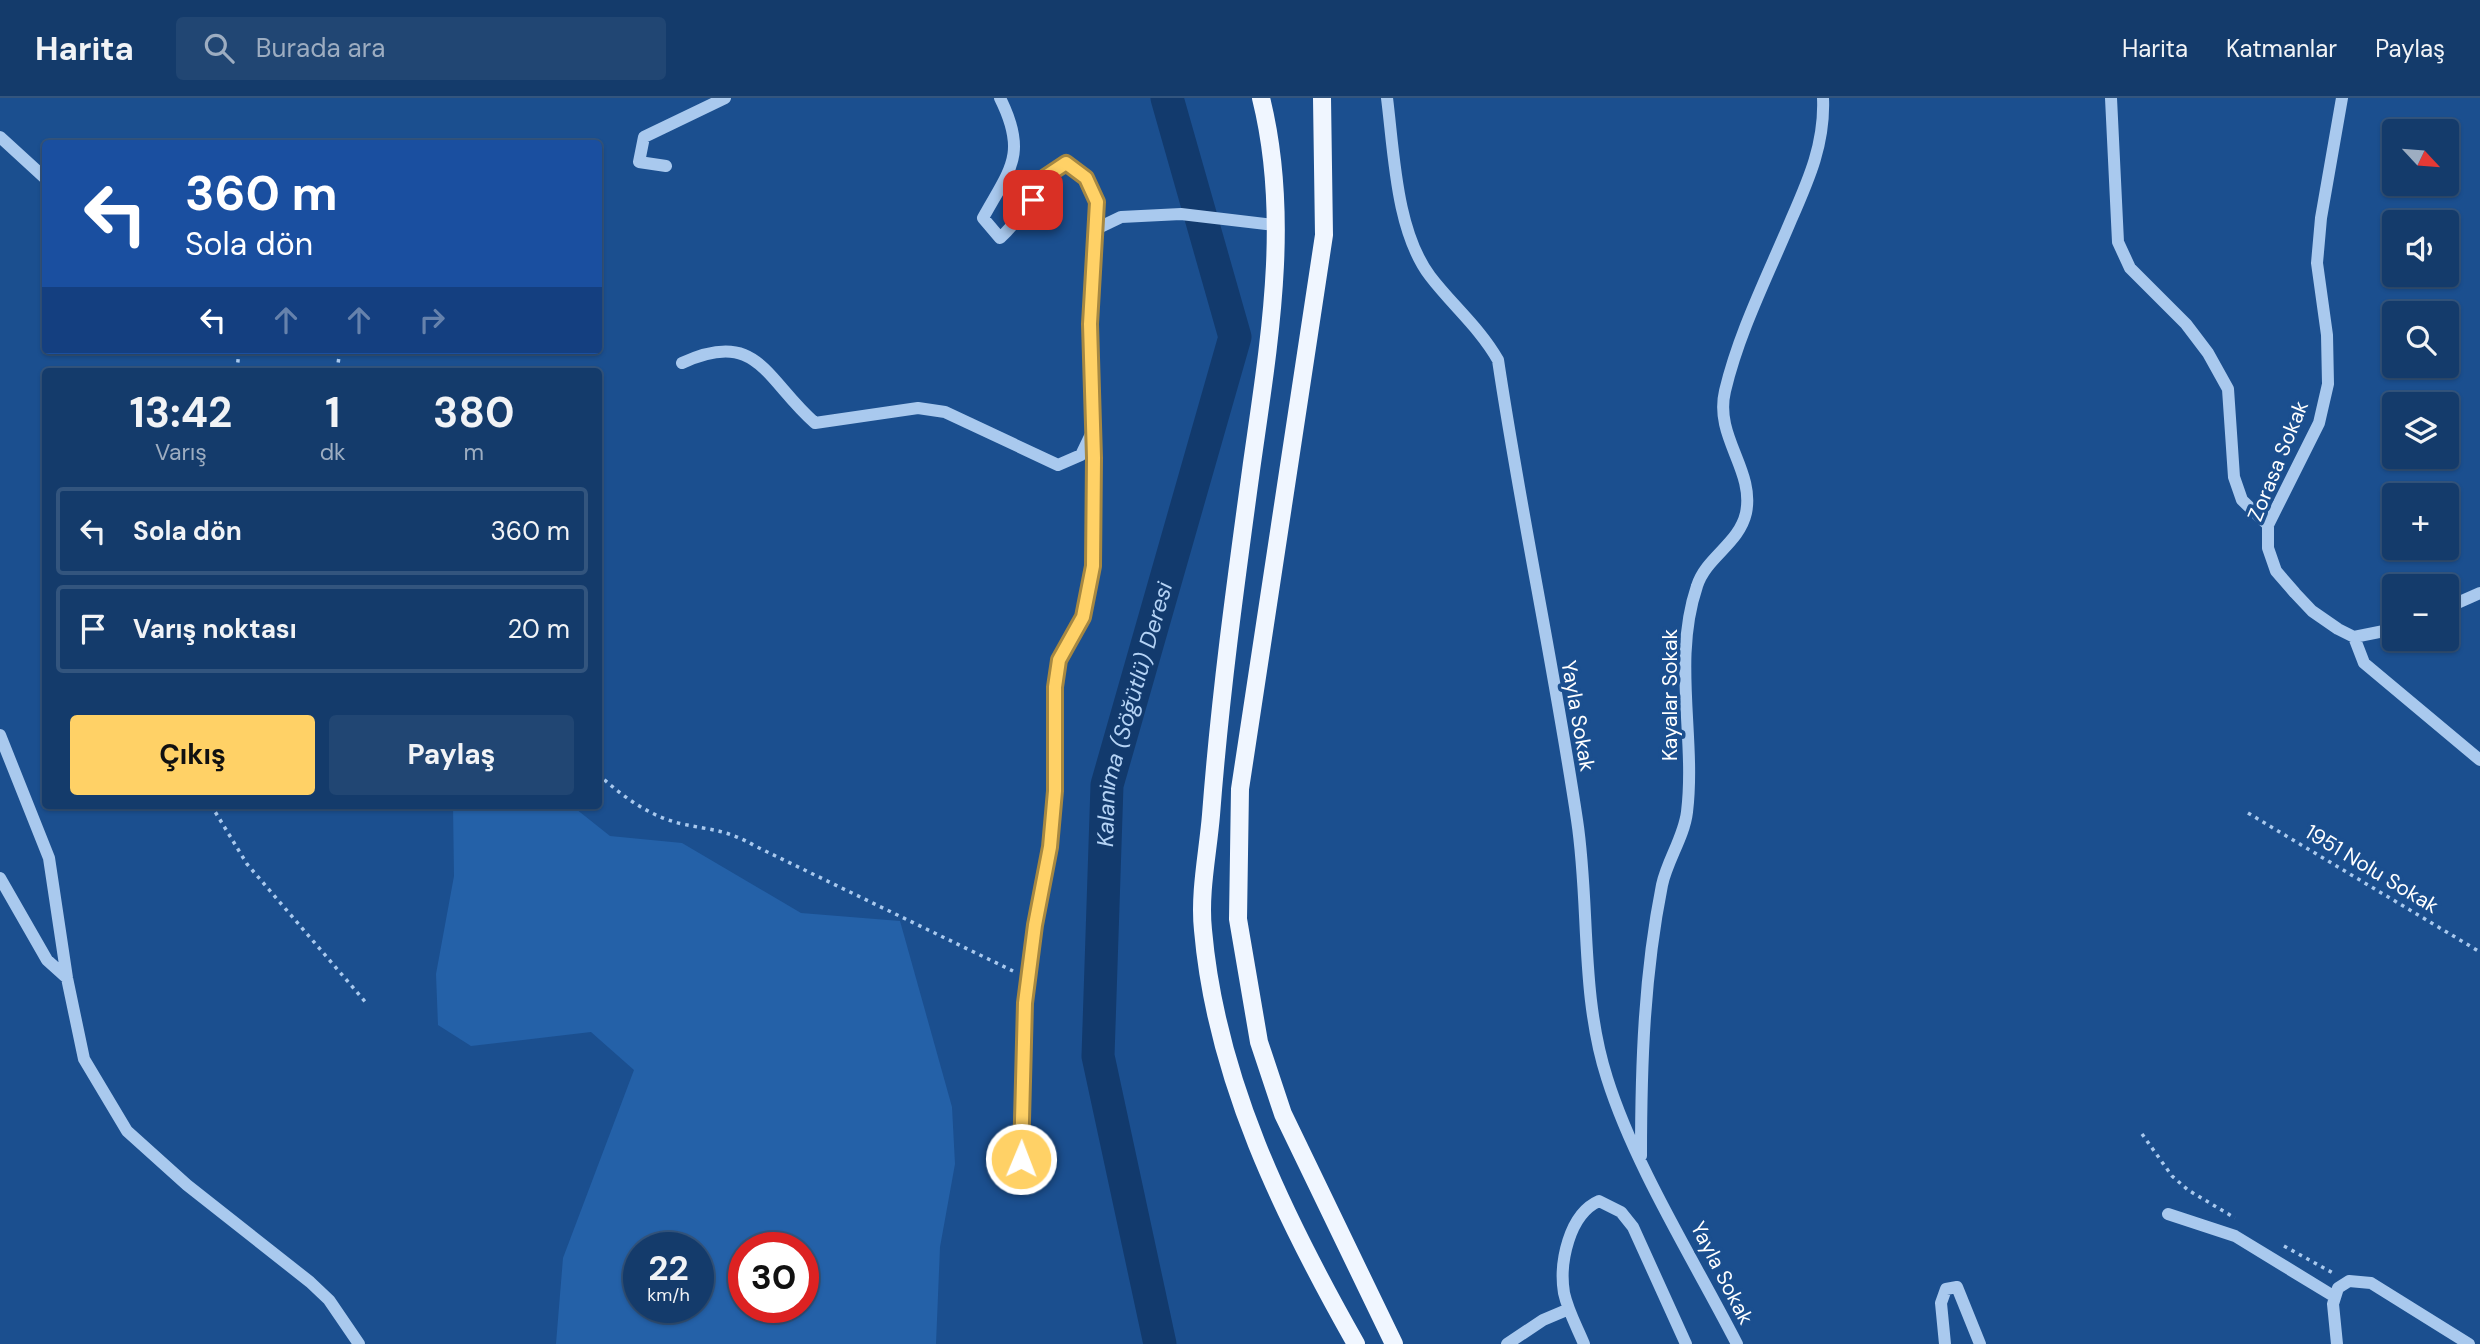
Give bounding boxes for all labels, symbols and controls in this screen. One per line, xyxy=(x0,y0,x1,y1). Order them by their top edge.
search box xyxy=(176,17,666,80)
text: Harita xyxy=(35,27,134,70)
icon: search xyxy=(200,29,238,67)
text: Burada ara xyxy=(256,31,385,65)
text: Harita xyxy=(2122,33,2188,64)
text: Katmanlar xyxy=(2226,33,2337,64)
text: Paylaş xyxy=(2375,33,2445,64)
north arrow xyxy=(2382,119,2459,196)
map controls xyxy=(2382,119,2459,651)
text: 360 m xyxy=(185,161,338,225)
icon: left xyxy=(70,168,161,259)
pin xyxy=(1003,170,1063,230)
icon: arrive xyxy=(1014,181,1052,219)
button: sound xyxy=(2382,210,2459,287)
text: Sola dön xyxy=(185,223,313,265)
icon: left xyxy=(194,301,232,339)
icon: ahead xyxy=(267,301,305,339)
icon: ahead xyxy=(340,301,378,339)
icon: right xyxy=(413,301,451,339)
button: search xyxy=(2382,301,2459,378)
text: 13:42 xyxy=(129,385,232,440)
text: 1 xyxy=(325,385,340,440)
text: 380 xyxy=(433,385,515,440)
button: layers xyxy=(2382,392,2459,469)
street label: Zorasa Sokak xyxy=(2241,396,2315,525)
text: Varış xyxy=(155,437,207,467)
text: dk xyxy=(320,437,346,467)
text: m xyxy=(464,437,484,467)
button: + xyxy=(2382,483,2459,560)
icon: left xyxy=(74,512,112,550)
text: Sola dön xyxy=(133,514,242,548)
text: 360 m xyxy=(490,514,570,548)
button: − xyxy=(2382,574,2459,651)
water label: Kalanima (Söğütlü) Deresi xyxy=(1090,578,1179,847)
icon: arrive xyxy=(74,610,112,648)
text: Varış noktası xyxy=(133,612,297,646)
text: 20 m xyxy=(507,612,570,646)
street label: Kayalar Sokak xyxy=(1656,629,1684,761)
street label: Yayla Sokak xyxy=(1554,658,1602,774)
button: Çıkış xyxy=(70,715,315,795)
button: Paylaş xyxy=(329,715,574,795)
street label: 1951 Nolu Sokak xyxy=(2300,818,2444,920)
position arrow xyxy=(984,1122,1058,1196)
street label: Yayla Sokak xyxy=(1684,1217,1760,1330)
speed limit sign: 30 xyxy=(728,1232,819,1323)
text: 22 xyxy=(648,1245,689,1291)
text: km/h xyxy=(647,1283,690,1307)

